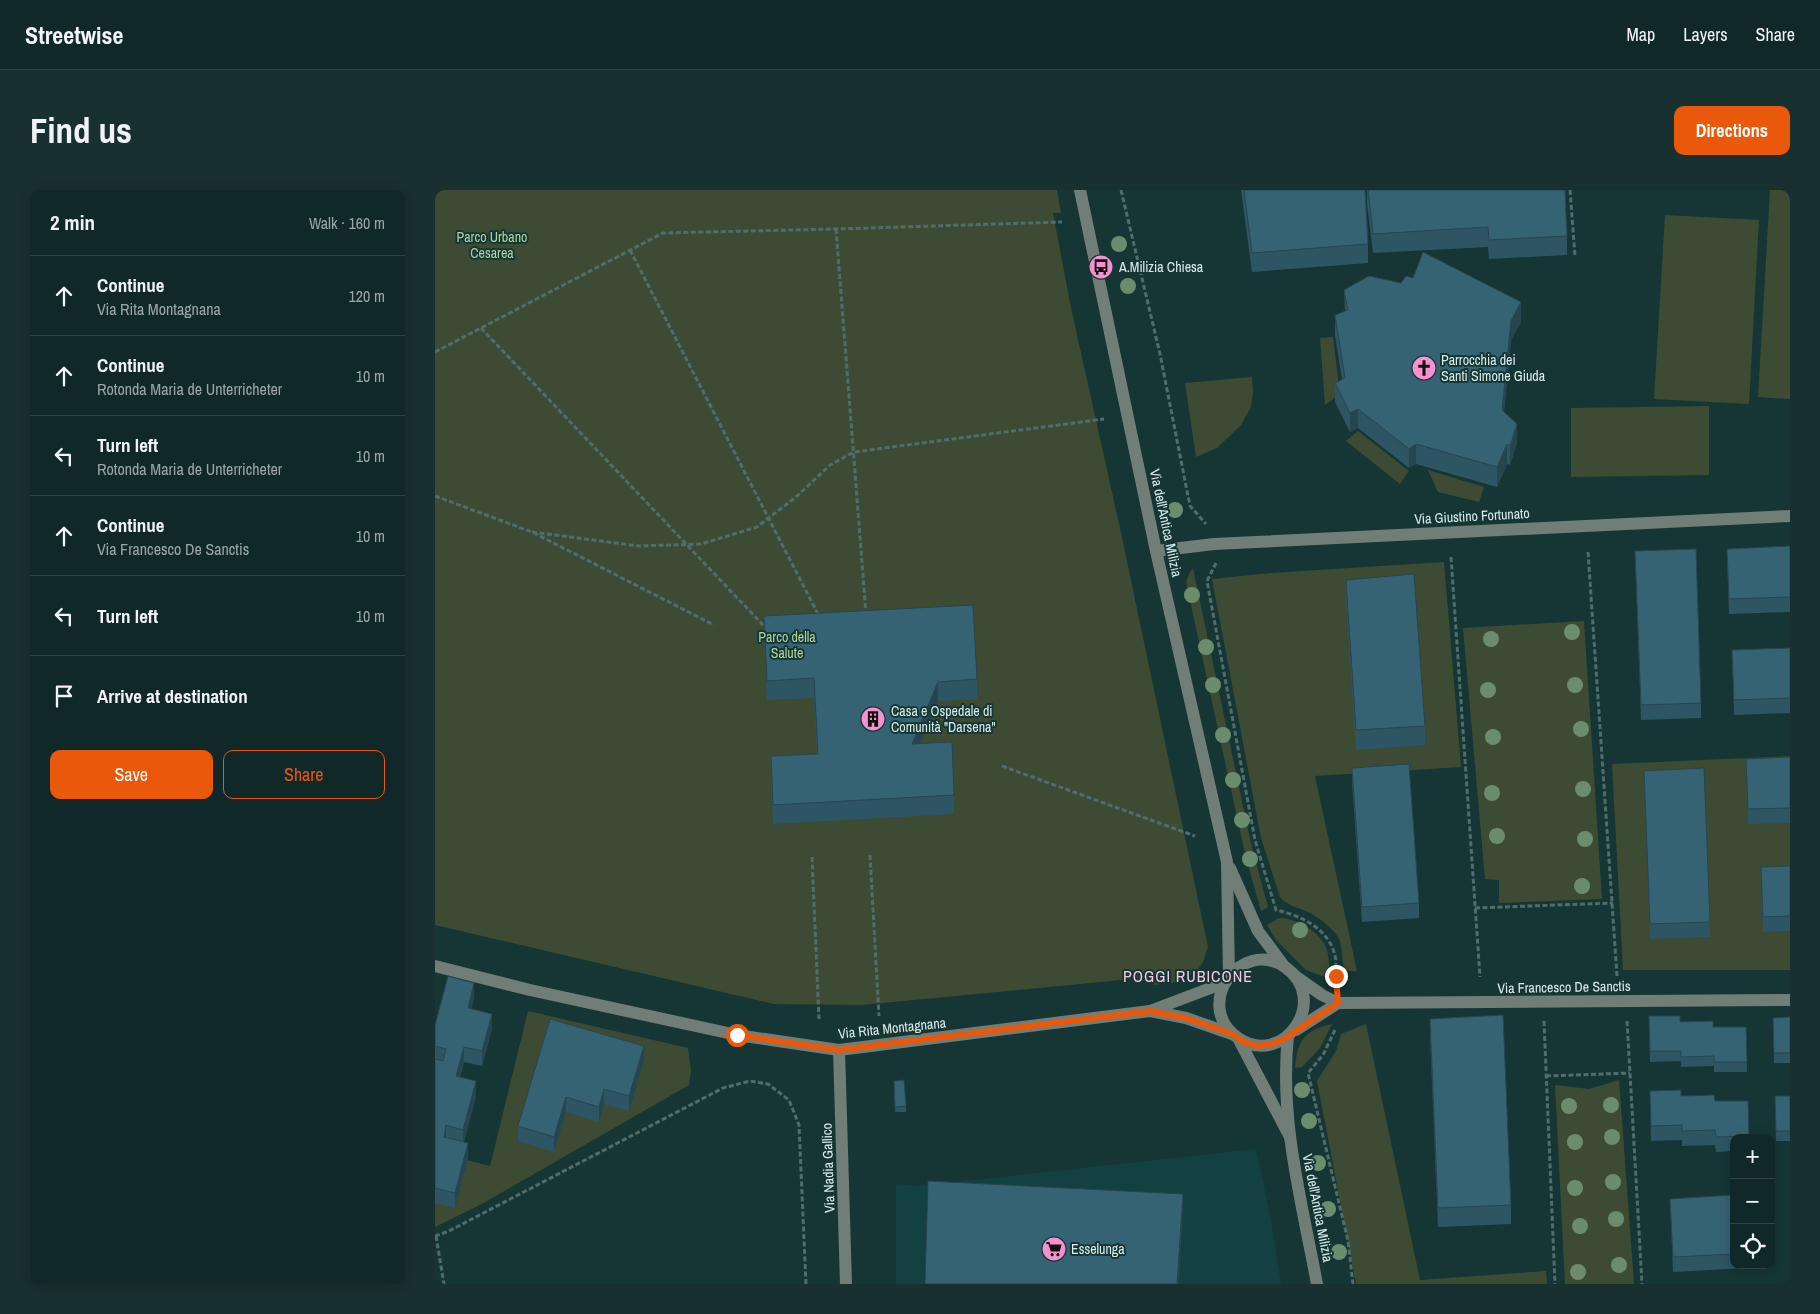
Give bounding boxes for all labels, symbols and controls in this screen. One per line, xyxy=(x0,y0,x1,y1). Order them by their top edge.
text: Streetwise xyxy=(25,19,123,51)
text: Map xyxy=(1627,22,1655,47)
text: Layers xyxy=(1683,22,1728,47)
text: Share xyxy=(1756,22,1795,47)
button: Directions xyxy=(1674,106,1790,155)
text: Find us xyxy=(30,107,132,154)
text: 2 min xyxy=(50,208,95,237)
text: Walk · 160 m xyxy=(309,212,385,234)
park label: Parco Urbano Cesarea xyxy=(457,228,527,262)
bus stop icon: A.Milizia Chiesa xyxy=(1088,254,1114,280)
place label: A.Milizia Chiesa xyxy=(1118,258,1204,276)
text: Continue xyxy=(97,272,165,298)
icon: ahead xyxy=(50,282,78,310)
text: 120 m xyxy=(349,285,385,307)
text: Via Rita Montagnana xyxy=(97,298,221,320)
place label: Parrocchia dei Santi Simone Giuda xyxy=(1441,351,1546,385)
text: Continue xyxy=(97,352,165,378)
church icon: Parrocchia dei Santi Simone Giuda xyxy=(1411,355,1437,381)
icon: ahead xyxy=(50,362,78,390)
text: 10 m xyxy=(356,365,385,387)
text: Rotonda Maria de Unterricheter xyxy=(97,378,282,400)
text: Turn left xyxy=(97,432,158,458)
icon: left xyxy=(50,442,78,470)
text: 10 m xyxy=(356,445,385,467)
text: Rotonda Maria de Unterricheter xyxy=(97,458,282,480)
street label: Via dell'Antica Milizia xyxy=(1146,467,1186,579)
street label: Via Giustino Fortunato xyxy=(1414,504,1530,528)
text: Continue xyxy=(97,512,165,538)
icon: ahead xyxy=(50,522,78,550)
text: 10 m xyxy=(356,525,385,547)
text: Via Francesco De Sanctis xyxy=(97,538,249,560)
icon: left xyxy=(50,602,78,630)
text: Turn left xyxy=(97,603,158,629)
text: 10 m xyxy=(356,605,385,627)
park label: Parco della Salute xyxy=(758,628,816,662)
icon: arrive xyxy=(50,682,78,710)
text: Arrive at destination xyxy=(97,683,248,709)
place label: Casa e Ospedale di Comunità "Darsena" xyxy=(891,702,996,736)
building icon: Casa e Ospedale di Comunità "Darsena" xyxy=(860,706,886,732)
button: Save xyxy=(50,750,213,799)
button: Share xyxy=(223,750,385,799)
district label: POGGI RUBICONE xyxy=(1123,965,1253,987)
route end xyxy=(1325,965,1348,988)
street label: Via Francesco De Sanctis xyxy=(1497,977,1631,997)
street label: Via Rita Montagnana xyxy=(837,1013,947,1043)
route start xyxy=(726,1024,749,1047)
street label: Via Nadia Gallico xyxy=(817,1123,839,1213)
map controls xyxy=(1730,1134,1775,1269)
button: + xyxy=(1730,1134,1775,1179)
street label: Via dell'Antica Milizia xyxy=(1299,1152,1337,1264)
button: − xyxy=(1730,1179,1775,1224)
button: locate xyxy=(1730,1224,1775,1269)
supermarket icon: Esselunga xyxy=(1041,1236,1067,1262)
place label: Esselunga xyxy=(1071,1240,1125,1258)

